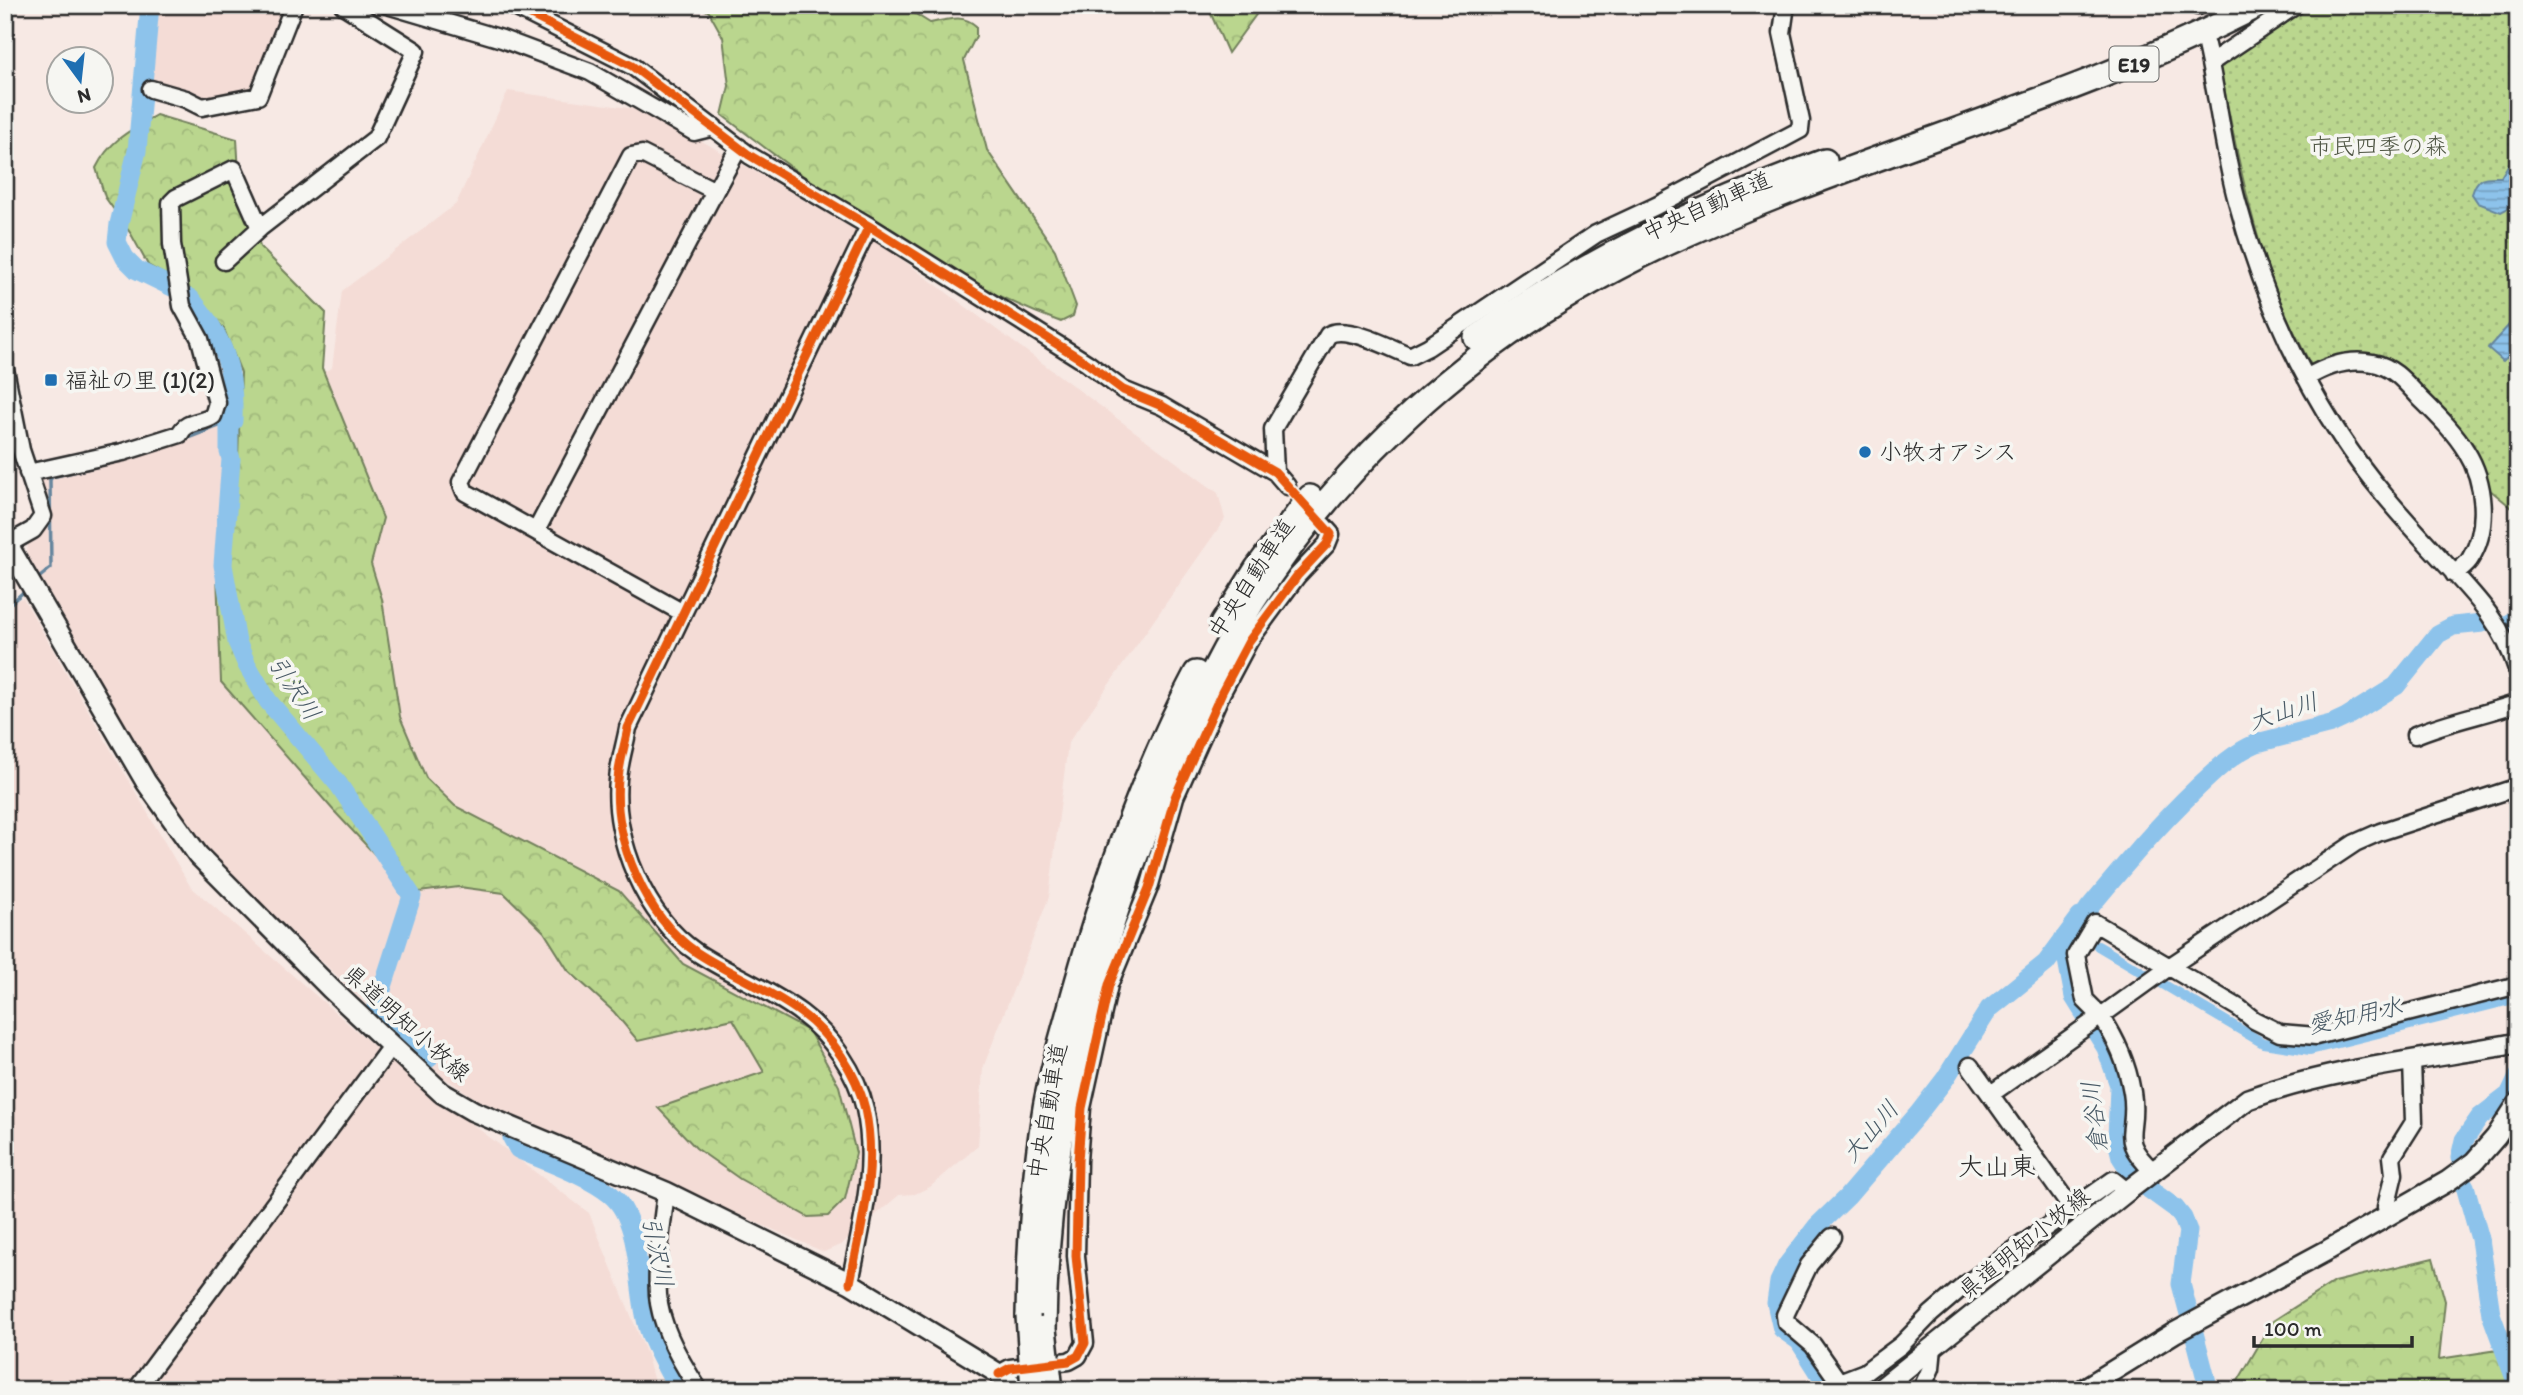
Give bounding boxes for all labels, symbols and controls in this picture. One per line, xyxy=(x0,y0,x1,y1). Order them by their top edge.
north arrow xyxy=(46,46,116,116)
road number: E19 xyxy=(2110,46,2158,82)
text: N xyxy=(75,83,93,109)
park label: 市民四季の森 xyxy=(2309,132,2447,160)
street label: 中央自動車道 xyxy=(1638,165,1776,247)
place label: 福祉の里 (1)(2) xyxy=(65,366,215,394)
marker: 福祉の里 (1)(2) xyxy=(43,372,59,388)
place label: 小牧オアシス xyxy=(1879,438,2017,466)
marker: 小牧オアシス xyxy=(1857,444,1873,460)
street label: 中央自動車道 xyxy=(1202,513,1300,643)
water label: 引沢川 xyxy=(263,650,327,726)
water label: 大山川 xyxy=(2244,686,2322,736)
street label: 県道明知小牧線 xyxy=(338,959,476,1087)
water label: 愛知用水 xyxy=(2305,991,2405,1039)
street label: 中央自動車道 xyxy=(1021,1041,1073,1181)
water label: 倉谷川 xyxy=(2075,1080,2113,1154)
water label: 大山川 xyxy=(1835,1094,1905,1168)
district label: 大山東 xyxy=(1958,1150,2036,1182)
street label: 県道明知小牧線 xyxy=(1953,1181,2095,1305)
water label: 引沢川 xyxy=(636,1214,680,1290)
scale bar xyxy=(2254,1304,2411,1348)
text: 100 m xyxy=(2264,1316,2322,1341)

